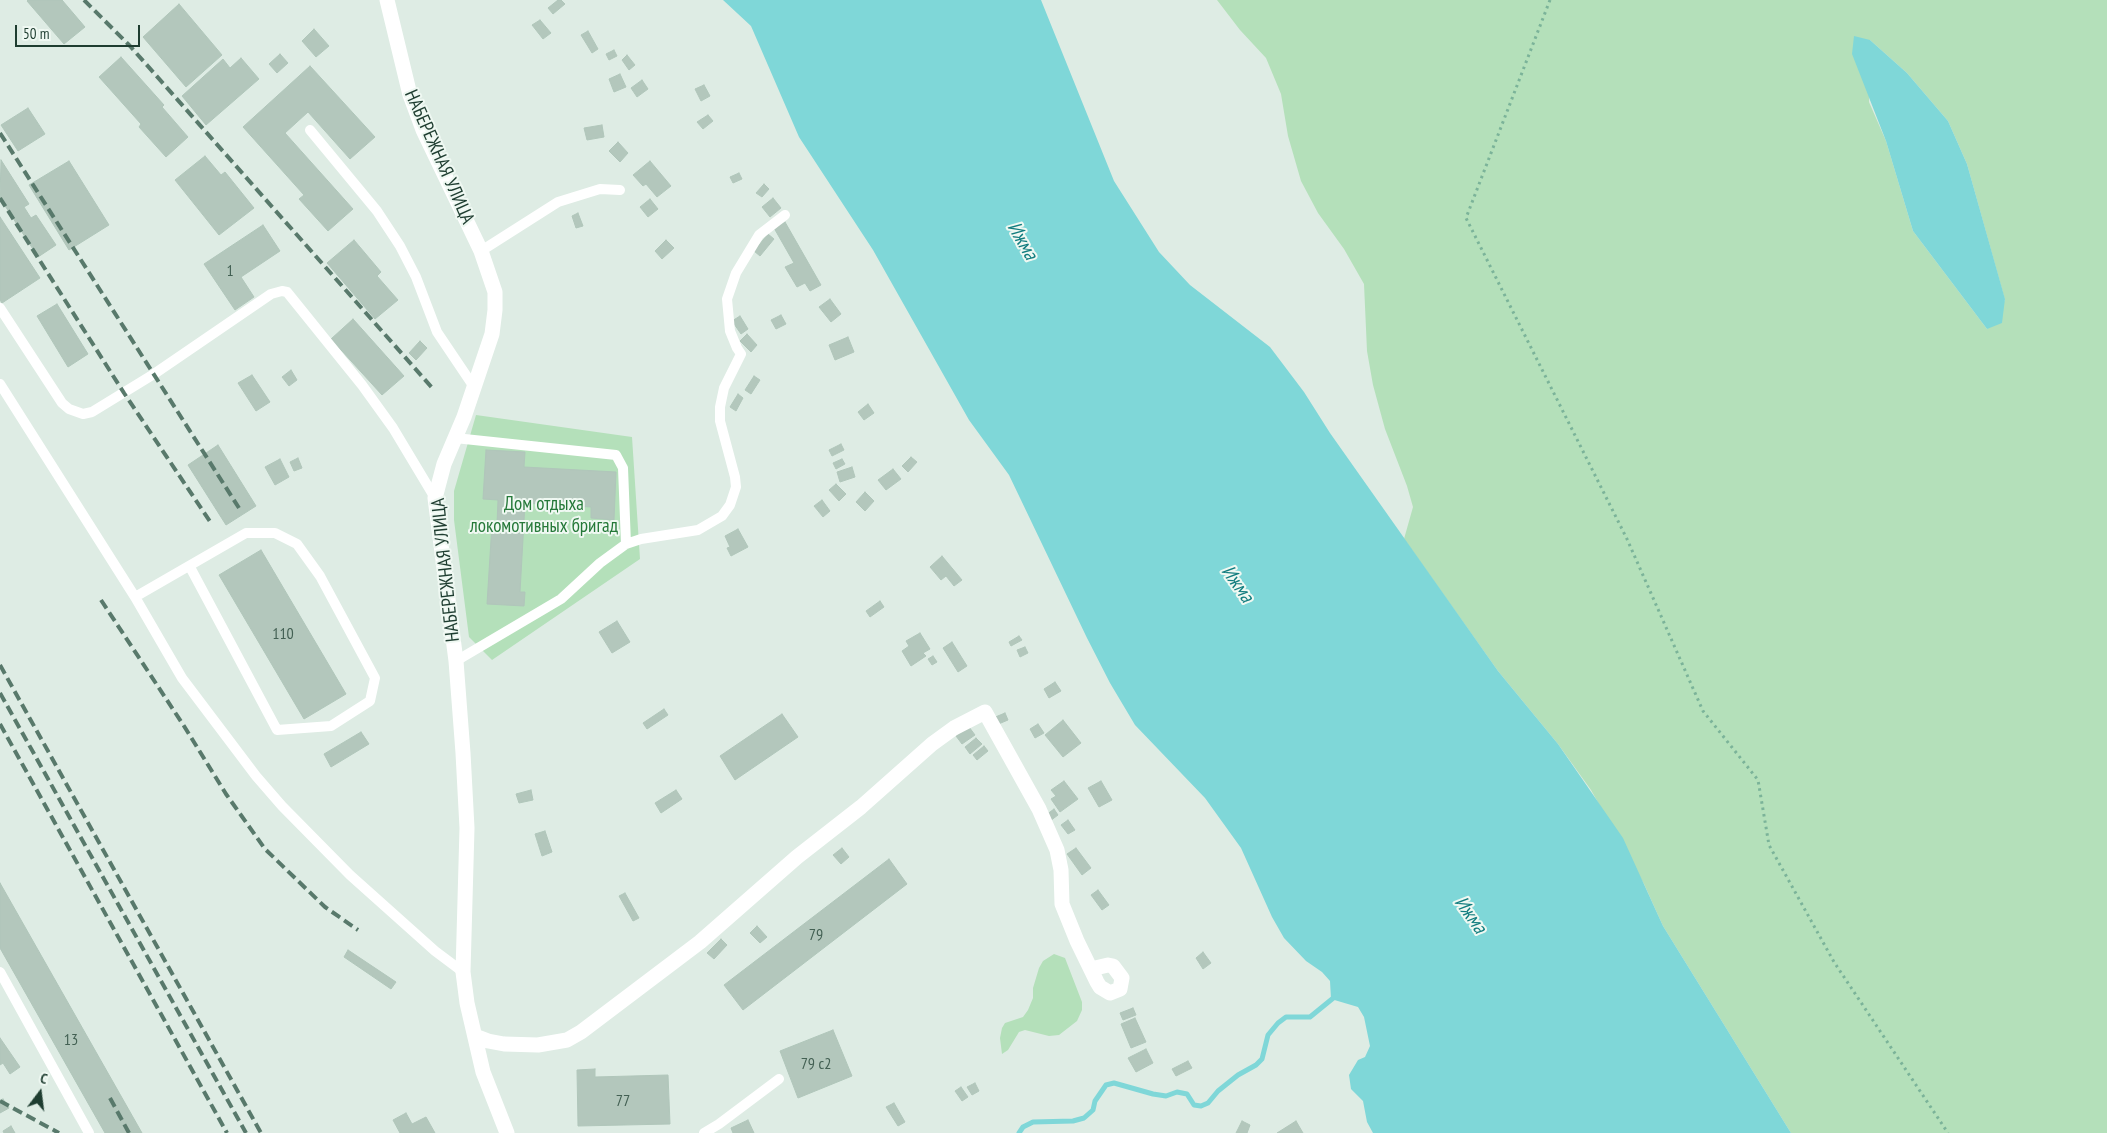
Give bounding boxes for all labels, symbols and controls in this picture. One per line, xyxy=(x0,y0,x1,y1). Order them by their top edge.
scale bar xyxy=(18,15,142,47)
text: 50 m xyxy=(23,24,49,43)
street label: НАБЕРЕЖНАЯ УЛИЦА xyxy=(399,86,479,228)
water label: Ижма xyxy=(1002,218,1042,264)
house number: 1 xyxy=(226,261,234,281)
park label: Дом отдыха локомотивных бригад xyxy=(470,494,618,538)
street label: НАБЕРЕЖНАЯ УЛИЦА xyxy=(427,497,465,643)
water label: Ижма xyxy=(1216,561,1258,607)
house number: 110 xyxy=(272,624,294,644)
water label: Ижма xyxy=(1449,892,1491,938)
house number: 79 xyxy=(809,925,823,945)
house number: 13 xyxy=(64,1030,78,1050)
house number: 79 с2 xyxy=(801,1054,831,1074)
north arrow xyxy=(15,1068,65,1118)
text: С xyxy=(38,1069,49,1088)
house number: 77 xyxy=(616,1091,630,1111)

